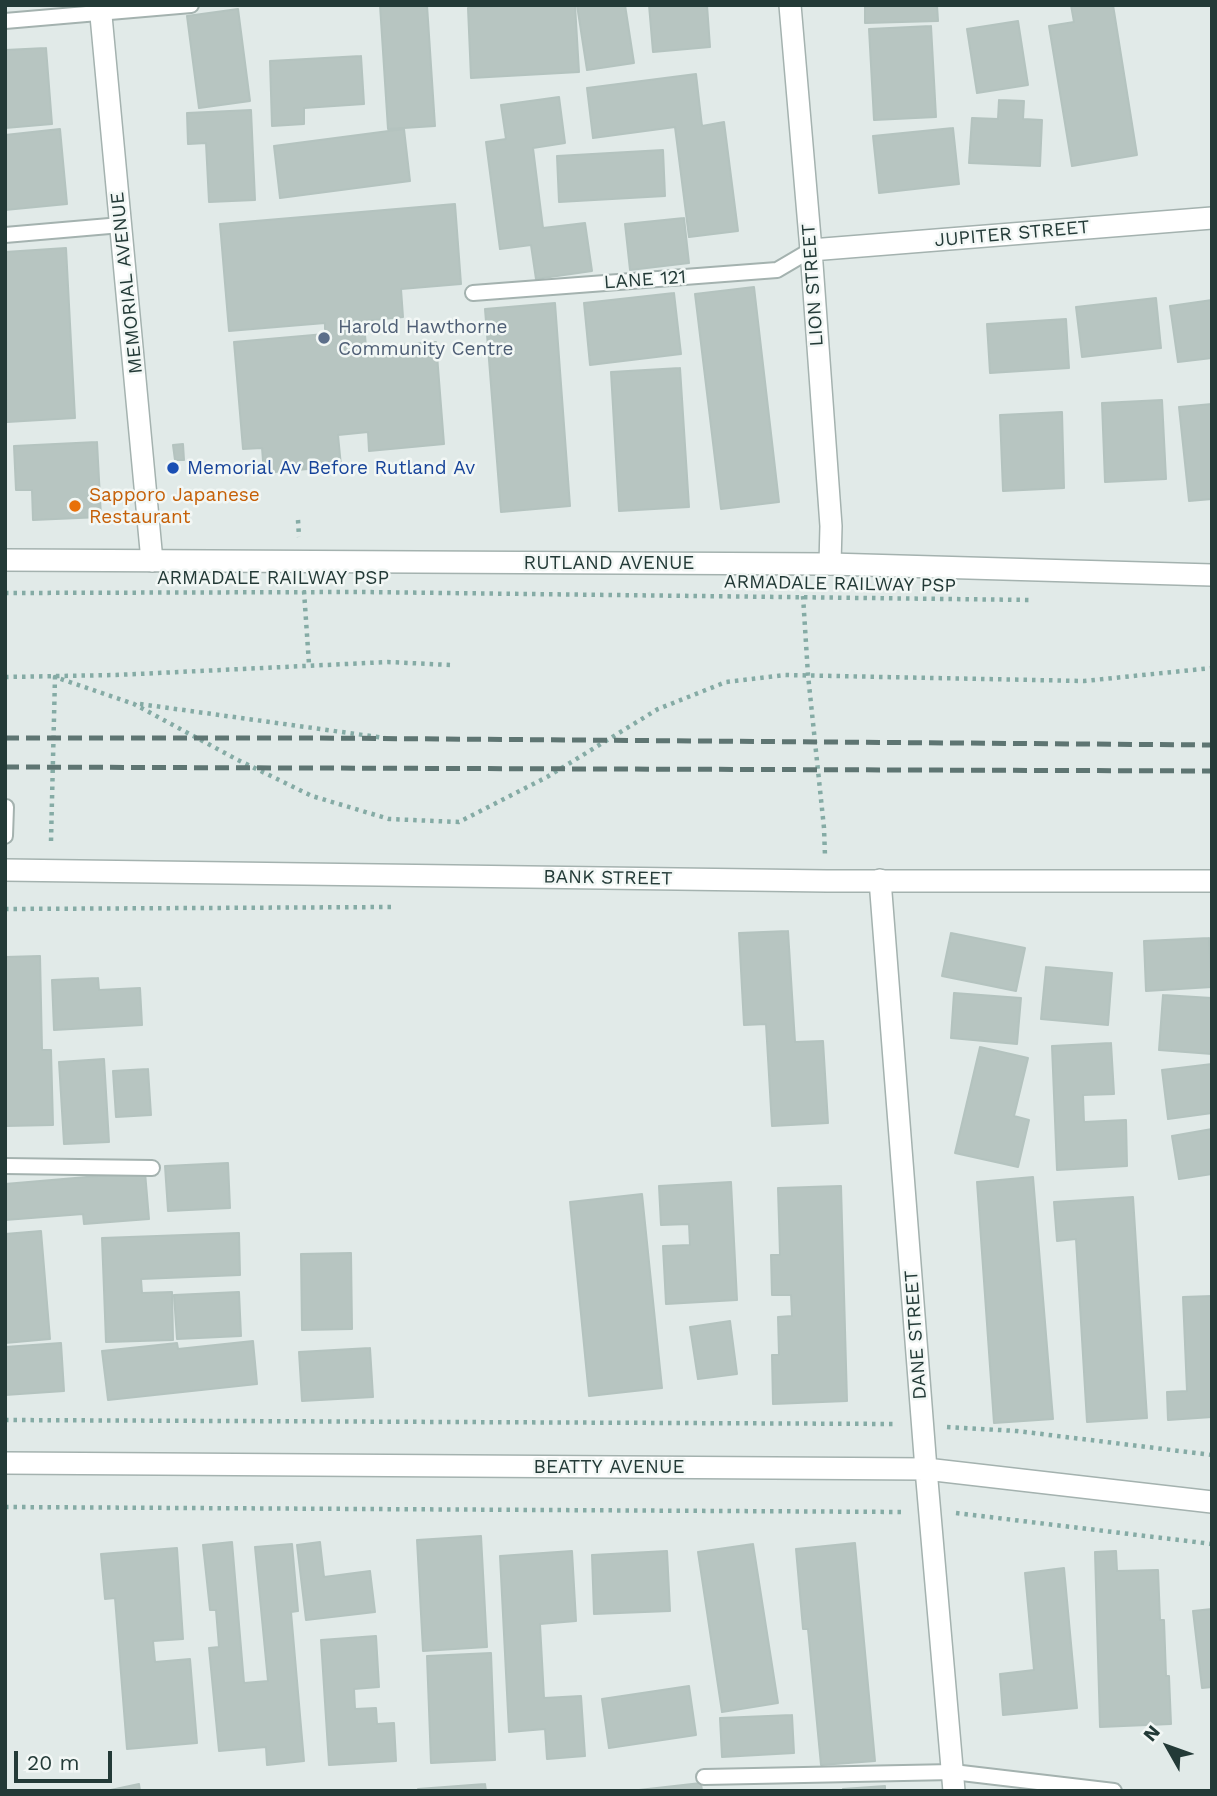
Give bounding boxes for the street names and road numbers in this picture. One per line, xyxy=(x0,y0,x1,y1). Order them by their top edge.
street label: MEMORIAL AVENUE xyxy=(106,191,148,375)
street label: JUPITER STREET xyxy=(934,216,1090,252)
street label: LION STREET xyxy=(797,223,829,347)
street label: LANE 121 xyxy=(603,266,687,294)
street label: RUTLAND AVENUE xyxy=(524,552,694,574)
street label: ARMADALE RAILWAY PSP xyxy=(157,567,389,589)
street label: ARMADALE RAILWAY PSP xyxy=(724,571,956,597)
street label: BANK STREET xyxy=(543,865,673,891)
street label: DANE STREET xyxy=(900,1269,932,1401)
street label: BEATTY AVENUE xyxy=(533,1456,685,1478)

